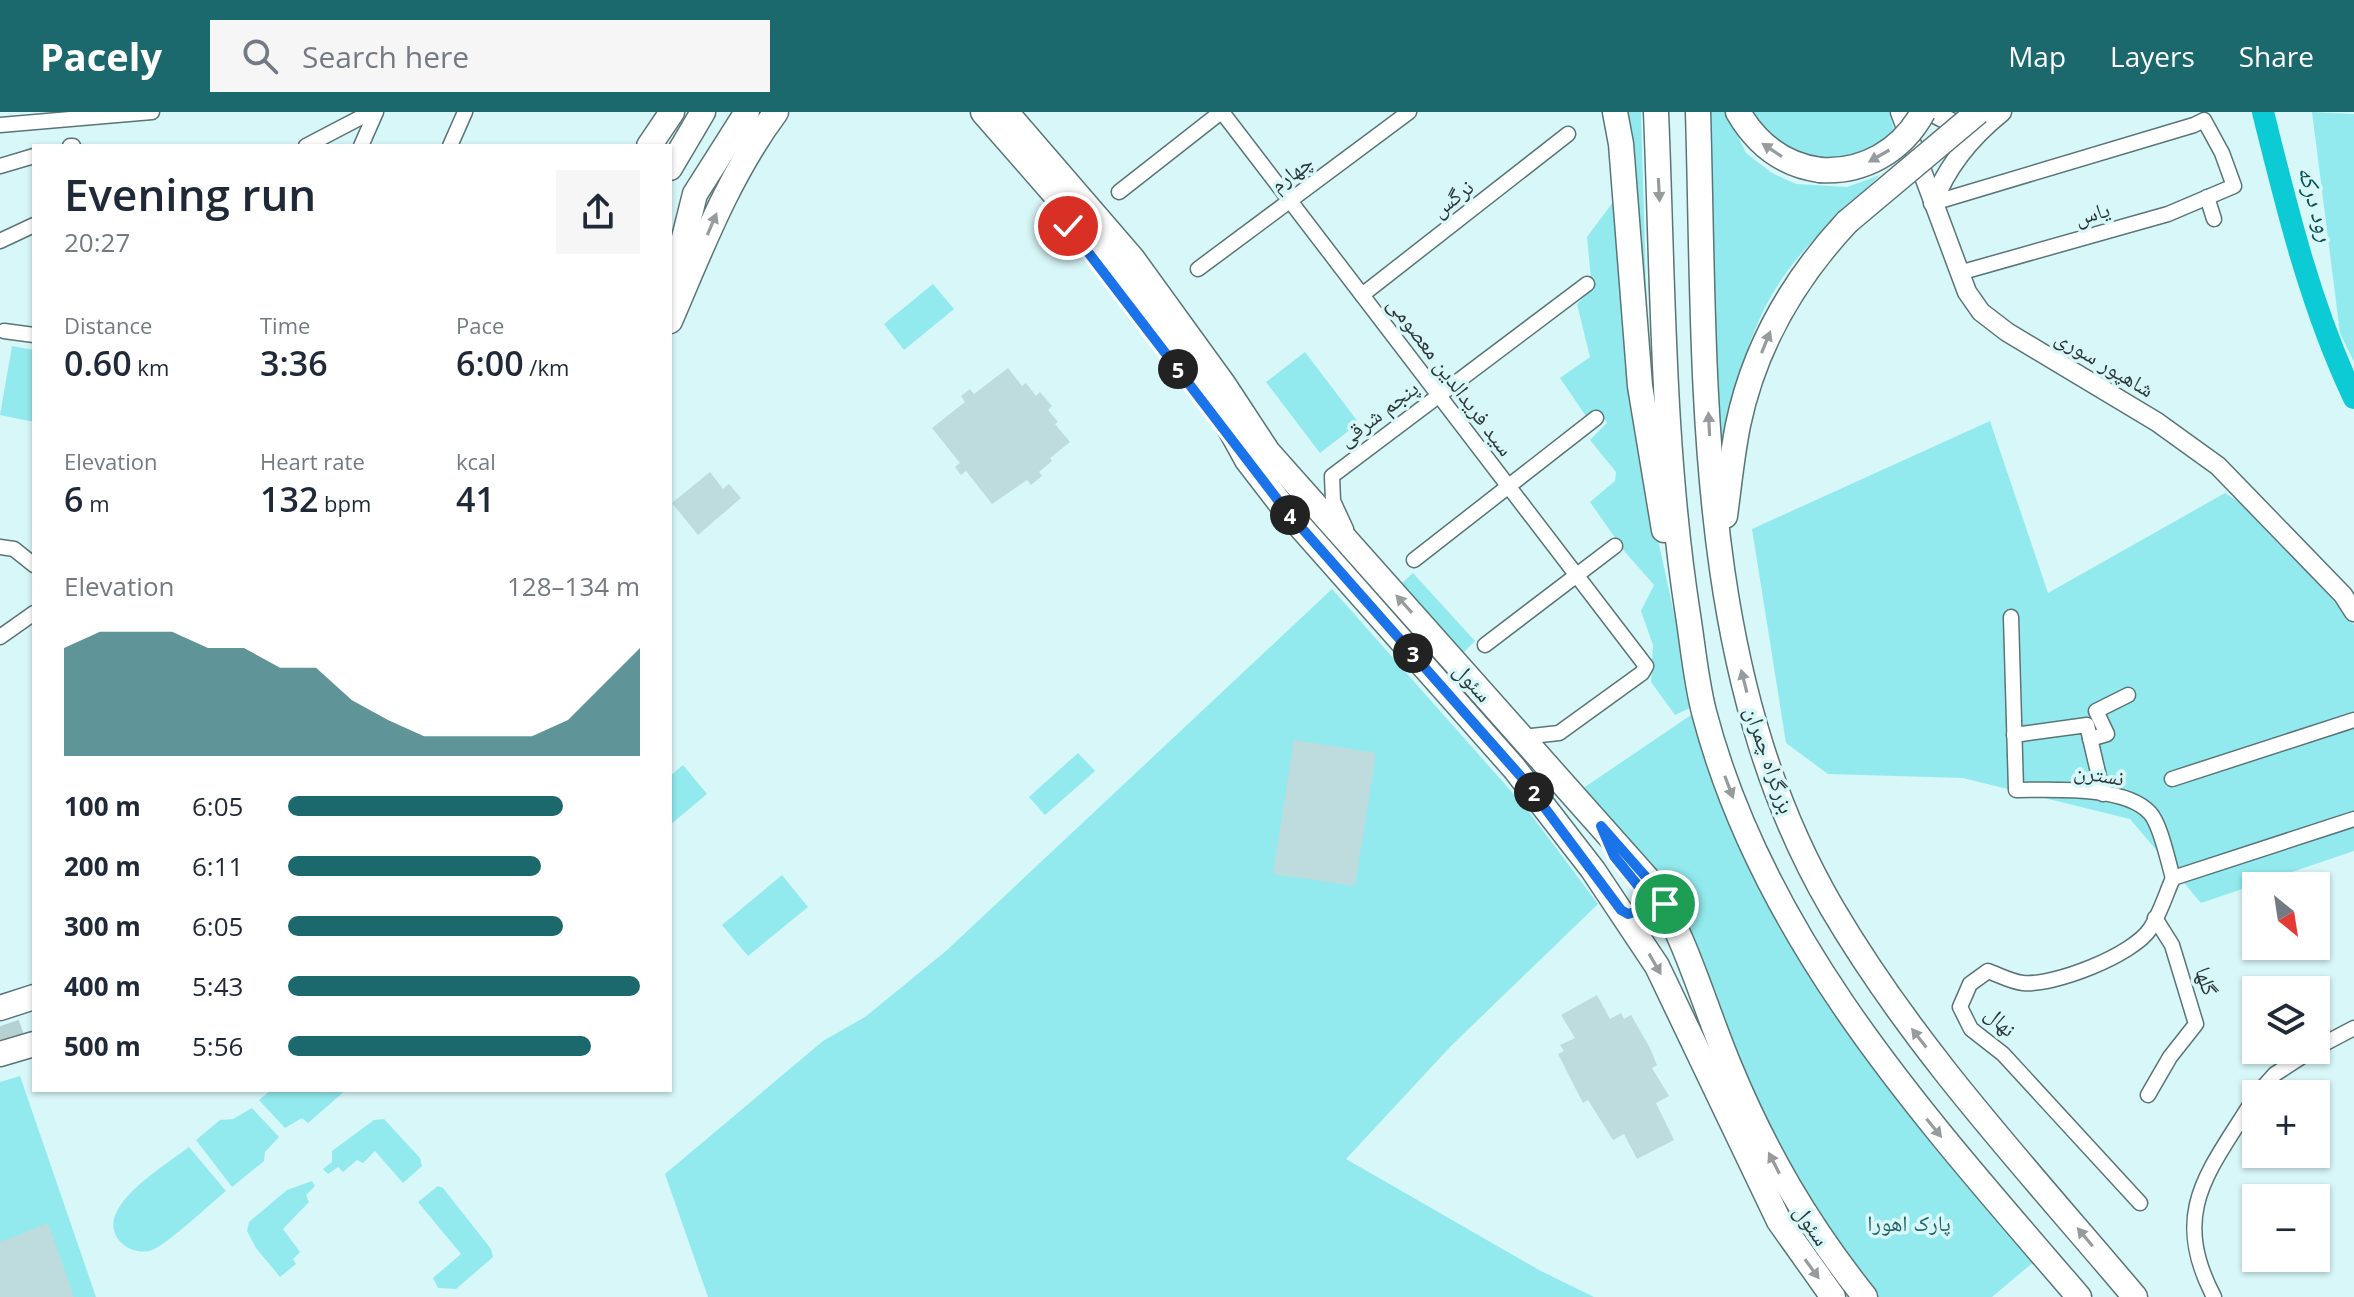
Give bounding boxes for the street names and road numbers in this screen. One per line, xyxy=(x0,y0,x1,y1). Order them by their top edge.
street label: چهارم xyxy=(1263,146,1319,199)
street label: نرگس xyxy=(1424,171,1479,223)
street label: یاس xyxy=(2071,193,2113,231)
street label: سید فریدالدین معصومی xyxy=(1382,289,1522,461)
street label: شاهپور سوری xyxy=(2050,321,2161,404)
street label: پنجم شرقی xyxy=(1331,372,1424,453)
street label: سئول xyxy=(1448,655,1500,708)
street label: بزرگراه چمران xyxy=(1739,702,1803,817)
street label: نسترن xyxy=(2072,754,2126,792)
street label: گلها xyxy=(2189,963,2227,999)
street label: نهال xyxy=(1979,998,2024,1043)
street label: سئول xyxy=(1788,1198,1838,1251)

